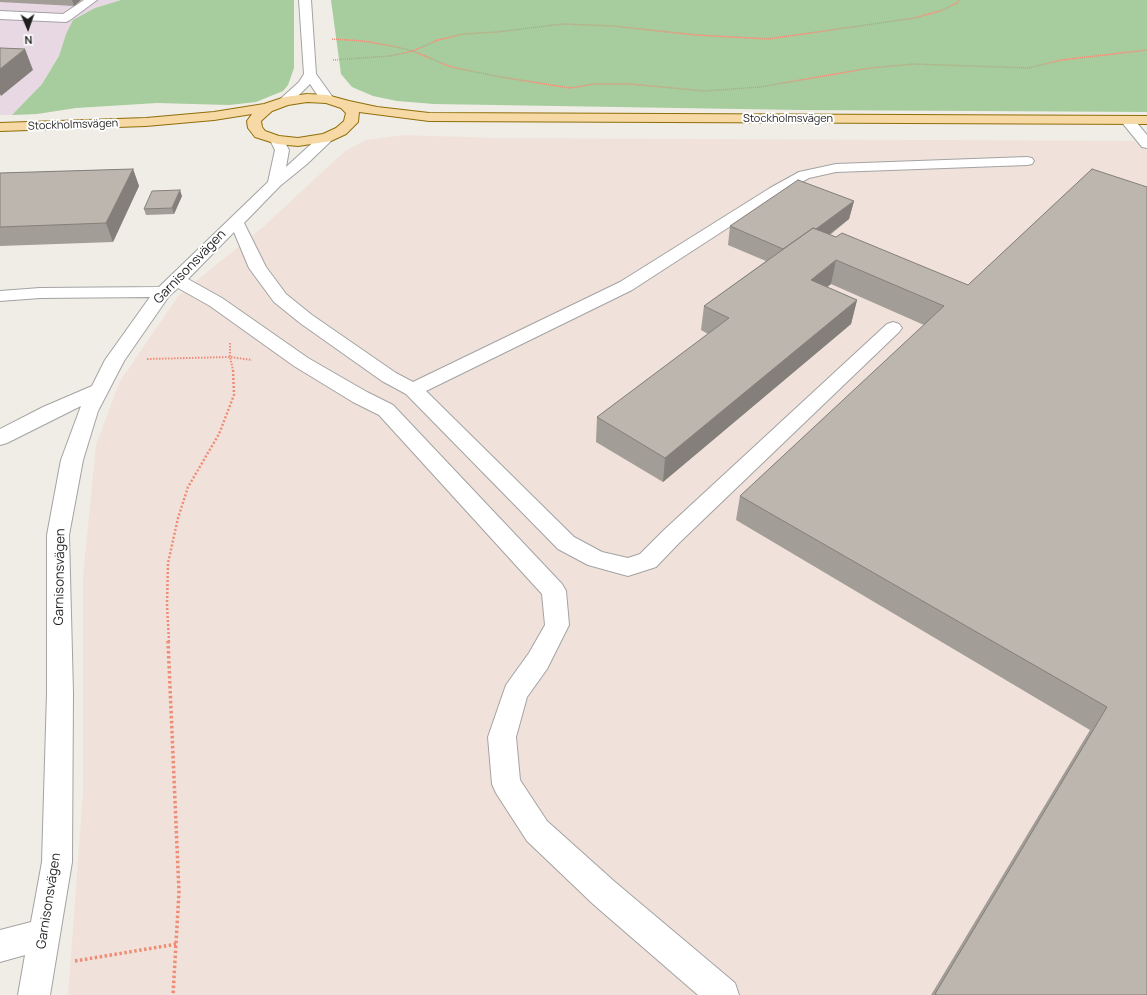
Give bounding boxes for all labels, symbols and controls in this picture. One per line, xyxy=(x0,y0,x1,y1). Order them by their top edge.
north arrow xyxy=(8,8,48,48)
text: N xyxy=(24,33,33,48)
street label: Stockholmsvägen xyxy=(743,112,833,126)
street label: Stockholmsvägen xyxy=(28,117,118,133)
street label: Garnisonsvägen xyxy=(151,227,229,307)
street label: Garnisonsvägen xyxy=(51,528,69,626)
street label: Garnisonsvägen xyxy=(34,852,64,950)

